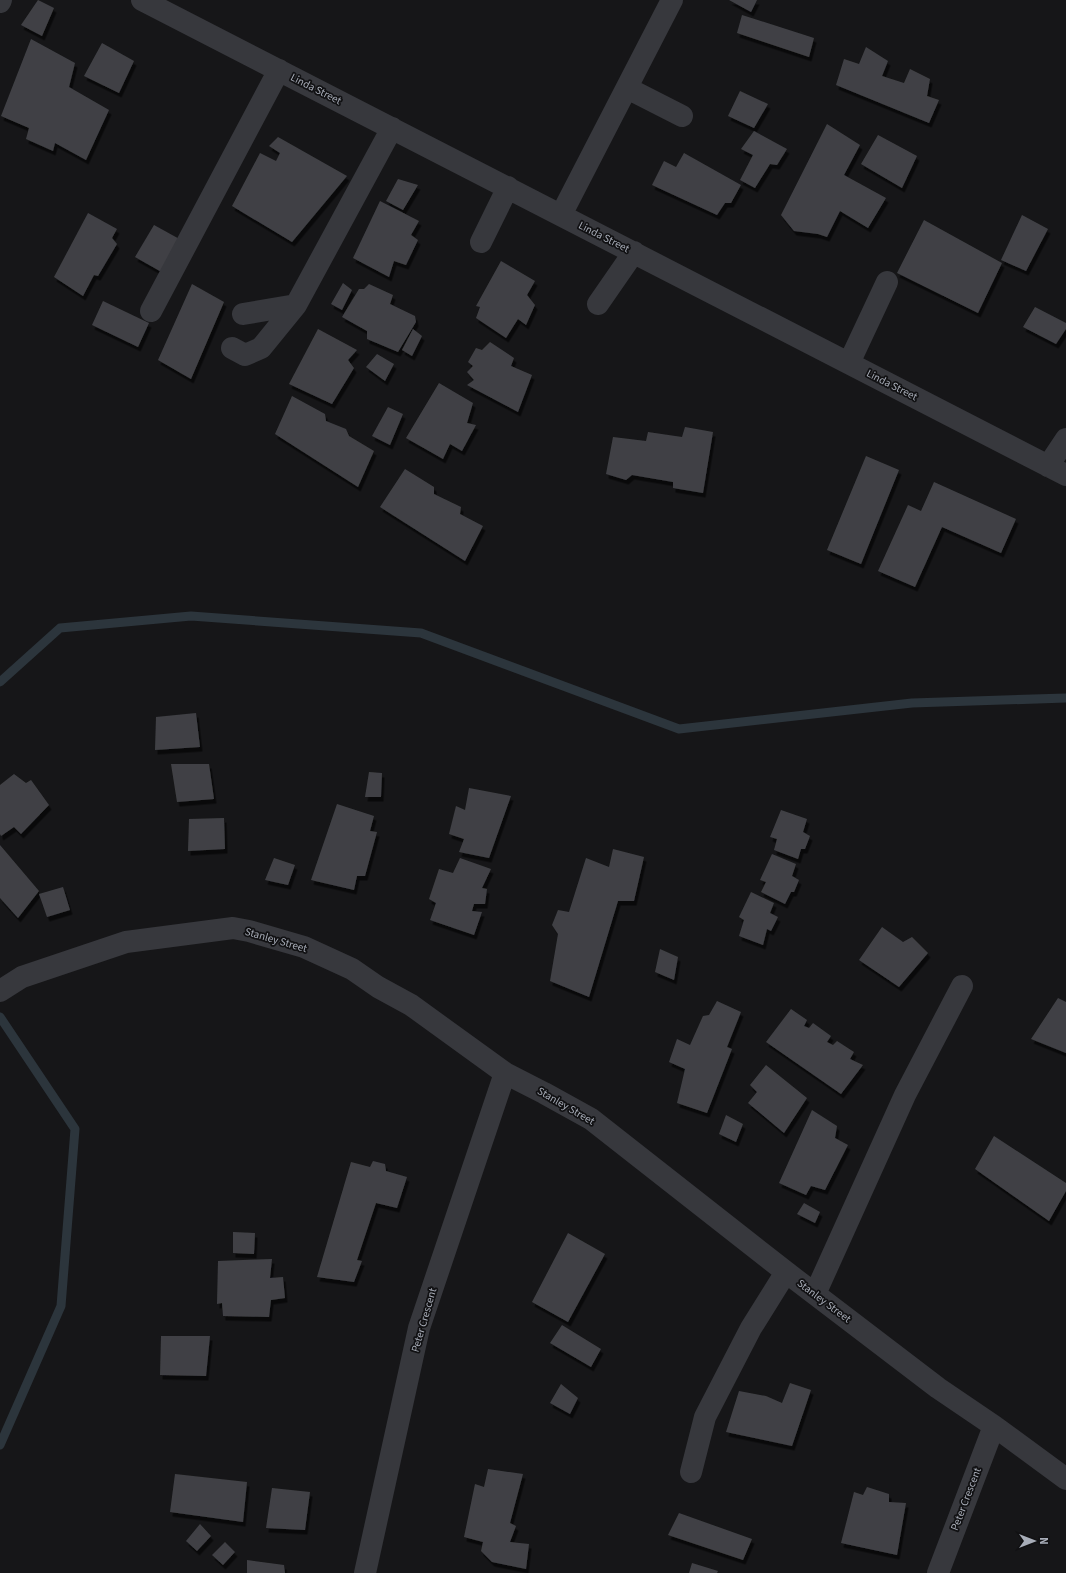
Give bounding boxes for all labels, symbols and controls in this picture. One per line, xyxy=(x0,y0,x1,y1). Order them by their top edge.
street label: Linda Street xyxy=(288,70,344,108)
street label: Linda Street xyxy=(576,218,632,256)
street label: Linda Street xyxy=(864,366,920,404)
street label: Stanley Street xyxy=(243,924,309,956)
street label: Stanley Street xyxy=(535,1084,598,1129)
street label: Stanley Street xyxy=(794,1276,854,1326)
street label: Peter Crescent xyxy=(408,1286,440,1354)
street label: Peter Crescent xyxy=(947,1465,985,1533)
north arrow xyxy=(1014,1521,1054,1561)
text: N xyxy=(1036,1537,1051,1545)

